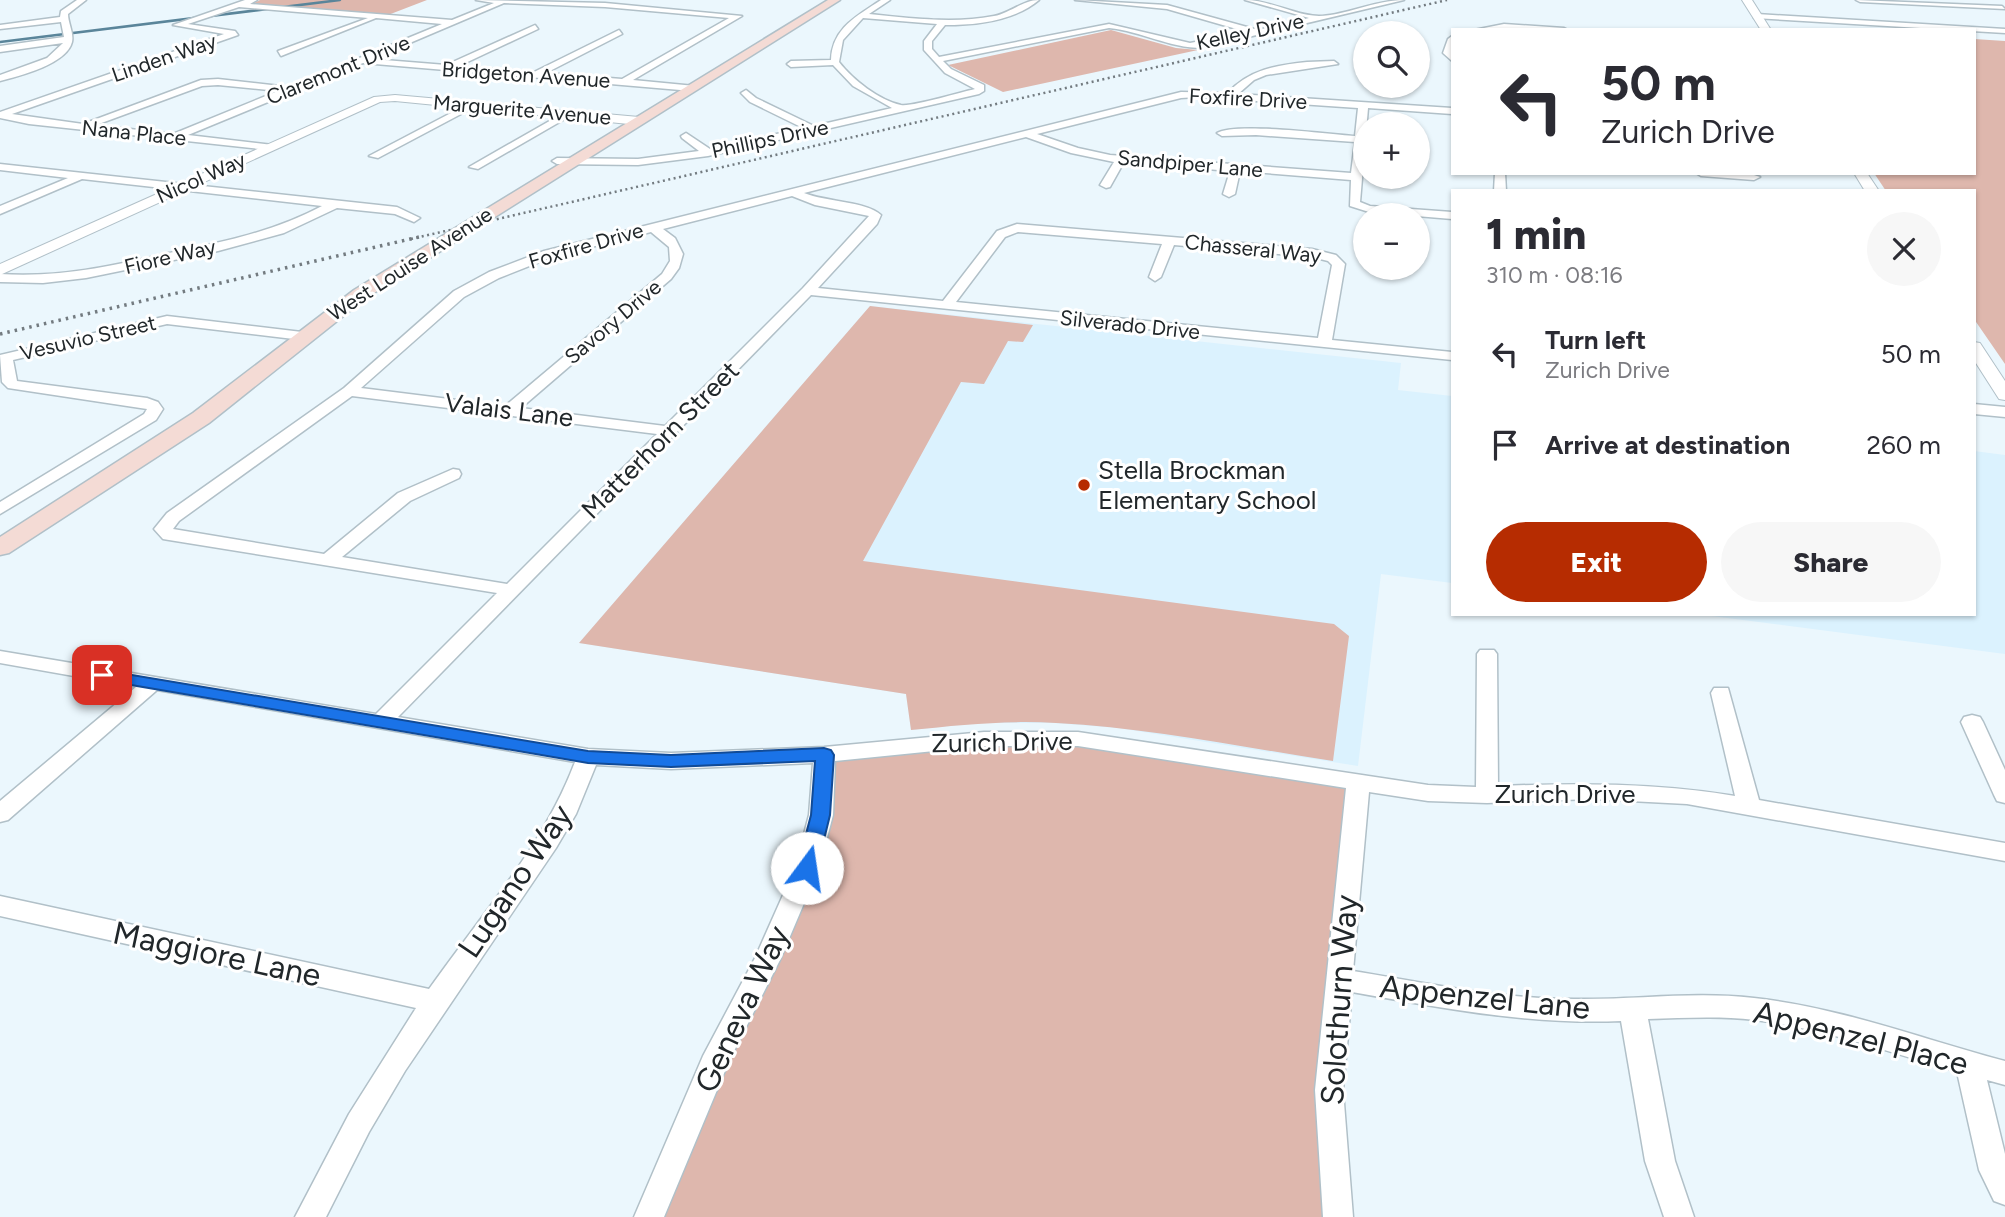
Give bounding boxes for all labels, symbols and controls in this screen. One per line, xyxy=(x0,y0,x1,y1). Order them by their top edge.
street label: Kelley Drive xyxy=(1194,8,1306,55)
map controls xyxy=(1353,21,1430,280)
button: search xyxy=(1353,21,1430,98)
street label: Linden Way xyxy=(108,28,219,87)
street label: Claremont Drive xyxy=(262,29,413,110)
text: 50 m xyxy=(1601,53,1716,112)
street label: Bridgeton Avenue xyxy=(441,56,611,93)
icon: left xyxy=(1486,56,1577,147)
street label: Foxfire Drive xyxy=(1188,83,1308,114)
street label: Marguerite Avenue xyxy=(432,89,612,130)
button: + xyxy=(1353,112,1430,189)
text: Zurich Drive xyxy=(1601,113,1775,151)
street label: Phillips Drive xyxy=(709,114,831,163)
street label: Nana Place xyxy=(81,115,188,150)
street label: Sandpiper Lane xyxy=(1116,145,1264,182)
street label: Nicol Way xyxy=(152,147,249,208)
street label: West Louise Avenue xyxy=(323,201,497,326)
button: − xyxy=(1353,203,1430,280)
text: 1 min xyxy=(1486,209,1586,260)
button: close xyxy=(1867,212,1941,286)
street label: Foxfire Drive xyxy=(526,217,646,274)
street label: Chasseral Way xyxy=(1184,229,1323,268)
street label: Fiore Way xyxy=(122,234,218,279)
text: 310 m · 08:16 xyxy=(1486,261,1622,289)
street label: Savory Drive xyxy=(559,274,666,369)
street label: Silverado Drive xyxy=(1059,305,1201,344)
street label: Vesuvio Street xyxy=(18,310,158,365)
text: Turn left xyxy=(1545,324,1646,356)
icon: left xyxy=(1486,335,1524,373)
text: 50 m xyxy=(1881,338,1941,370)
street label: Matterhorn Street xyxy=(574,354,746,526)
text: Zurich Drive xyxy=(1545,356,1670,384)
street label: Valais Lane xyxy=(443,386,575,434)
icon: arrive xyxy=(1486,426,1524,464)
text: Arrive at destination xyxy=(1545,429,1790,461)
text: 260 m xyxy=(1867,429,1941,461)
place label: Stella Brockman Elementary School xyxy=(1098,454,1316,516)
marker: Stella Brockman Elementary School xyxy=(1076,477,1092,493)
button: Exit xyxy=(1486,522,1707,602)
button: Share xyxy=(1721,522,1941,602)
pin xyxy=(72,645,132,705)
icon: arrive xyxy=(83,656,121,694)
street label: Zurich Drive xyxy=(931,725,1073,759)
street label: Zurich Drive xyxy=(1494,778,1636,810)
street label: Lugano Way xyxy=(450,797,580,965)
position arrow xyxy=(770,831,844,905)
street label: Solothurn Way xyxy=(1313,894,1365,1106)
street label: Maggiore Lane xyxy=(110,913,324,995)
street label: Geneva Way xyxy=(687,919,797,1098)
street label: Appenzel Lane xyxy=(1378,967,1592,1027)
street label: Appenzel Place xyxy=(1750,993,1972,1083)

